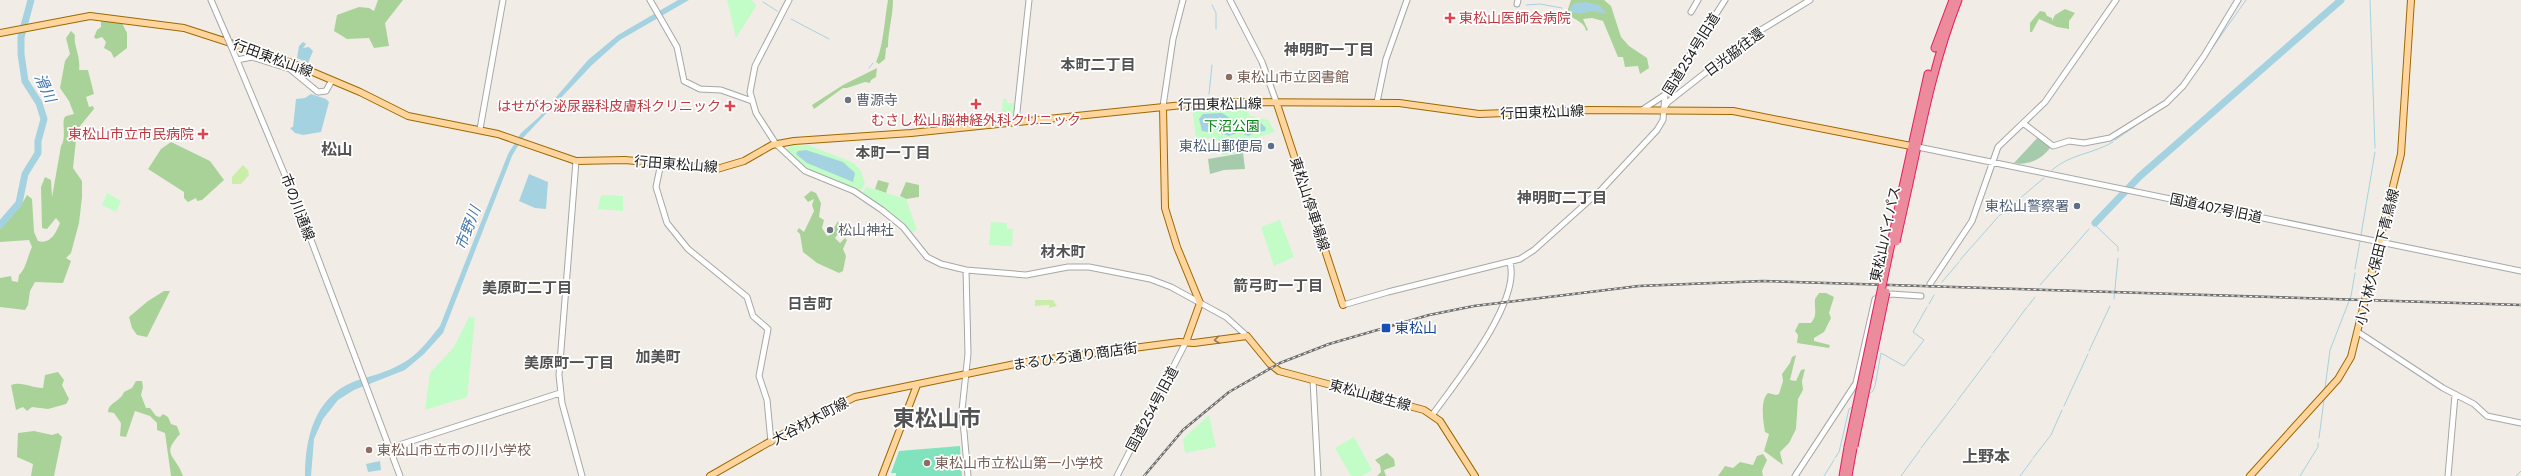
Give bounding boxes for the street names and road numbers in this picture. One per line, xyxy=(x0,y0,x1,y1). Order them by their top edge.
street label: 国道254号旧道 xyxy=(1658,9,1724,99)
street label: 日光脇往還 xyxy=(1700,23,1768,81)
street label: 行田東松山線 xyxy=(230,34,316,82)
street label: 行田東松山線 xyxy=(1178,93,1262,115)
street label: 行田東松山線 xyxy=(1500,101,1584,123)
street label: 行田東松山線 xyxy=(633,151,719,177)
street label: 東松山停車場線 xyxy=(1285,154,1335,254)
street label: 市の川通線 xyxy=(276,171,320,243)
street label: 東松山バイパス xyxy=(1865,184,1905,284)
street label: 小八林久保田下青鳥線 xyxy=(2350,187,2404,327)
street label: 国道407号旧道 xyxy=(2168,188,2264,228)
street label: まるひろ通り商店街 xyxy=(1011,337,1139,375)
street label: 国道254号旧道 xyxy=(1121,363,1183,455)
street label: 東松山越生線 xyxy=(1327,374,1413,416)
street label: 大谷材木町線 xyxy=(768,392,852,450)

